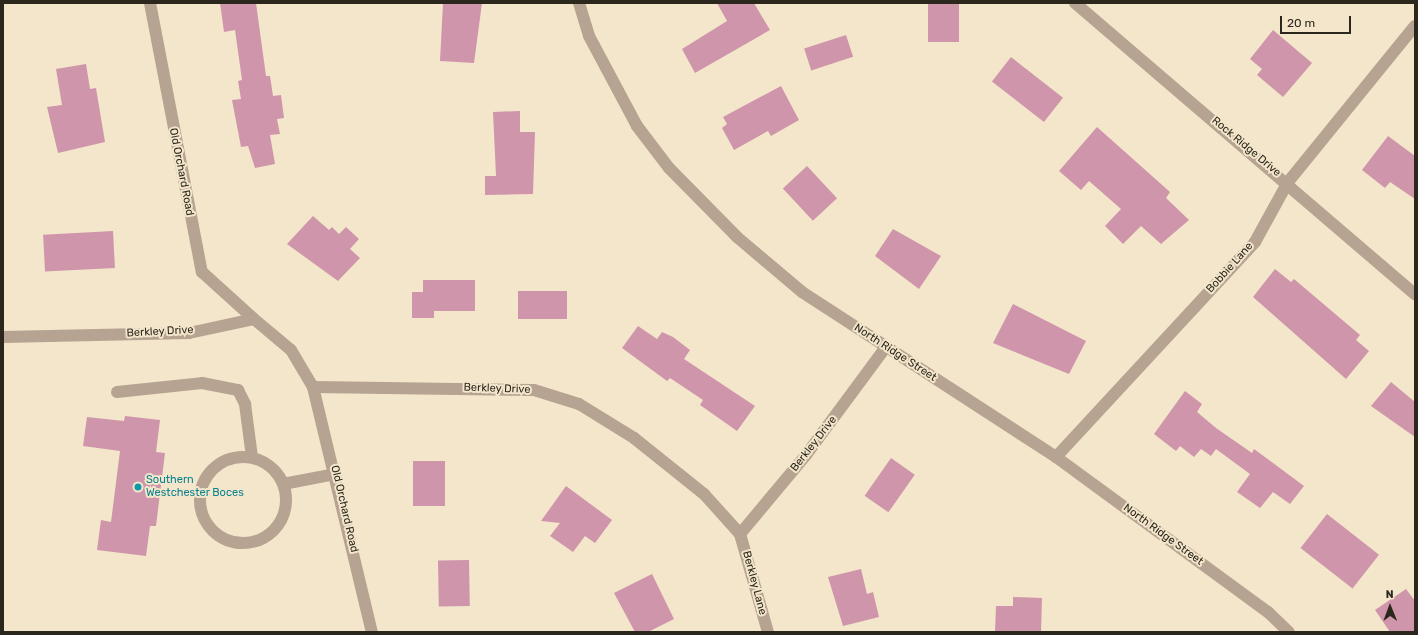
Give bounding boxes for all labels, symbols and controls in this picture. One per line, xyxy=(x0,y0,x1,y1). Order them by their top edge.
scale bar xyxy=(1282,8,1353,34)
text: 20 m xyxy=(1287,16,1315,30)
street label: Rock Ridge Drive xyxy=(1209,114,1283,180)
street label: Old Orchard Road xyxy=(166,127,196,217)
street label: Bobbie Lane xyxy=(1204,240,1256,296)
street label: North Ridge Street xyxy=(851,321,939,385)
street label: Berkley Drive xyxy=(126,324,194,340)
street label: Berkley Drive xyxy=(463,381,531,397)
street label: Berkley Drive xyxy=(788,413,840,475)
street label: Old Orchard Road xyxy=(328,464,360,554)
place label: Southern Westchester Boces xyxy=(146,474,244,500)
marker: Southern Westchester Boces xyxy=(133,482,143,492)
street label: North Ridge Street xyxy=(1121,502,1205,568)
street label: Berkley Lane xyxy=(739,549,769,617)
north arrow xyxy=(1370,587,1410,627)
text: N xyxy=(1386,588,1394,601)

